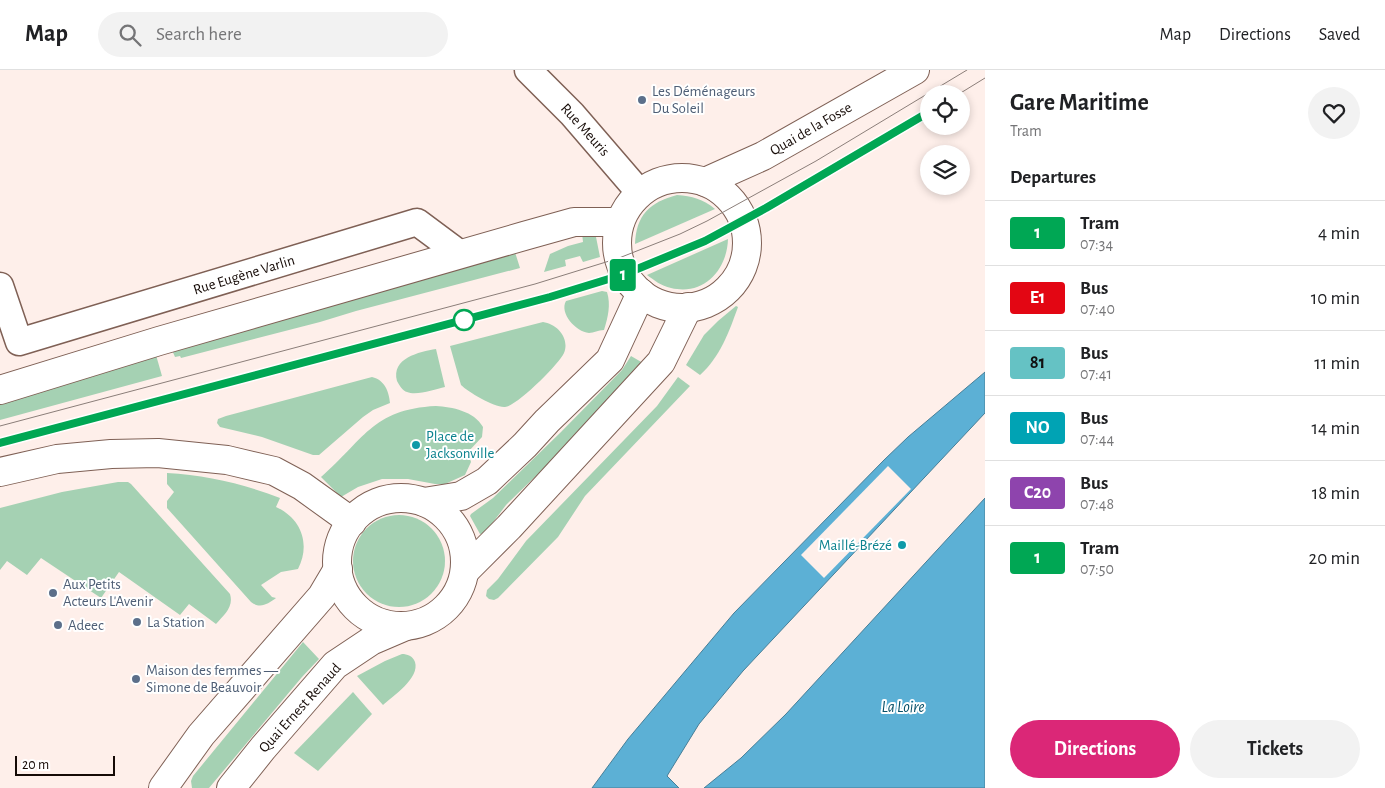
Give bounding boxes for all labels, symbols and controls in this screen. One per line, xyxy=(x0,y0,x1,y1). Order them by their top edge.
search box xyxy=(98,12,448,57)
icon: search xyxy=(116,21,144,49)
text: Map xyxy=(25,22,68,46)
text: Search here xyxy=(156,25,242,44)
text: Map xyxy=(1160,26,1191,44)
text: Directions xyxy=(1219,26,1291,44)
text: Saved xyxy=(1319,26,1360,44)
place label: Les Déménageurs Du Soleil xyxy=(652,84,755,116)
map controls xyxy=(920,85,970,195)
button: locate xyxy=(920,85,970,135)
button: heart xyxy=(1308,87,1360,139)
text: Gare Maritime xyxy=(1010,91,1149,115)
marker: Les Déménageurs Du Soleil xyxy=(636,94,648,106)
street label: Quai de la Fosse xyxy=(767,99,855,158)
street label: Rue Meuris xyxy=(558,101,612,159)
text: Tram xyxy=(1010,123,1042,139)
button: layers xyxy=(920,145,970,195)
text: Departures xyxy=(1010,168,1096,187)
text: Tram xyxy=(1080,214,1119,233)
text: 1 xyxy=(1034,224,1041,242)
text: 4 min xyxy=(1318,224,1360,243)
text: 07:34 xyxy=(1080,236,1113,252)
street label: Rue Eugène Varlin xyxy=(191,252,297,298)
line badge: 1 xyxy=(607,259,639,291)
text: 1 xyxy=(620,266,626,284)
text: Bus xyxy=(1080,279,1108,298)
text: E1 xyxy=(1030,289,1045,307)
text: 10 min xyxy=(1311,289,1360,308)
text: 07:40 xyxy=(1080,301,1115,317)
unlabelled marker xyxy=(453,309,475,331)
text: Bus xyxy=(1080,344,1108,363)
text: 81 xyxy=(1030,354,1045,372)
text: 11 min xyxy=(1314,354,1360,373)
text: 07:41 xyxy=(1080,366,1112,382)
text: Bus xyxy=(1080,409,1108,428)
text: NO xyxy=(1026,419,1049,437)
text: 14 min xyxy=(1312,419,1360,438)
place label: Place de Jacksonville xyxy=(426,429,494,461)
text: 07:44 xyxy=(1080,431,1114,447)
marker: Place de Jacksonville xyxy=(410,439,422,451)
text: Bus xyxy=(1080,474,1108,493)
text: C20 xyxy=(1024,484,1051,502)
text: 18 min xyxy=(1312,484,1360,503)
text: 07:48 xyxy=(1080,496,1114,512)
place label: Maillé-Brézé xyxy=(819,538,892,553)
marker: Maillé-Brézé xyxy=(896,539,908,551)
text: Tram xyxy=(1080,539,1119,558)
text: 1 xyxy=(1034,549,1041,567)
text: 20 min xyxy=(1309,549,1360,568)
text: 07:50 xyxy=(1080,561,1114,577)
place label: Aux Petits Acteurs L'Avenir xyxy=(63,577,153,609)
marker: Aux Petits Acteurs L'Avenir xyxy=(47,587,59,599)
place label: La Station xyxy=(147,615,205,630)
marker: La Station xyxy=(131,616,143,628)
place label: Adeec xyxy=(68,618,104,633)
marker: Adeec xyxy=(52,619,64,631)
street label: Quai Ernest Renaud xyxy=(256,660,344,756)
place label: Maison des femmes — Simone de Beauvoir xyxy=(146,663,279,695)
marker: Maison des femmes — Simone de Beauvoir xyxy=(130,673,142,685)
water label: La Loire xyxy=(881,699,925,715)
button: Directions xyxy=(1010,720,1180,778)
button: Tickets xyxy=(1190,720,1360,778)
scale bar xyxy=(15,753,115,776)
text: 20 m xyxy=(22,758,49,772)

